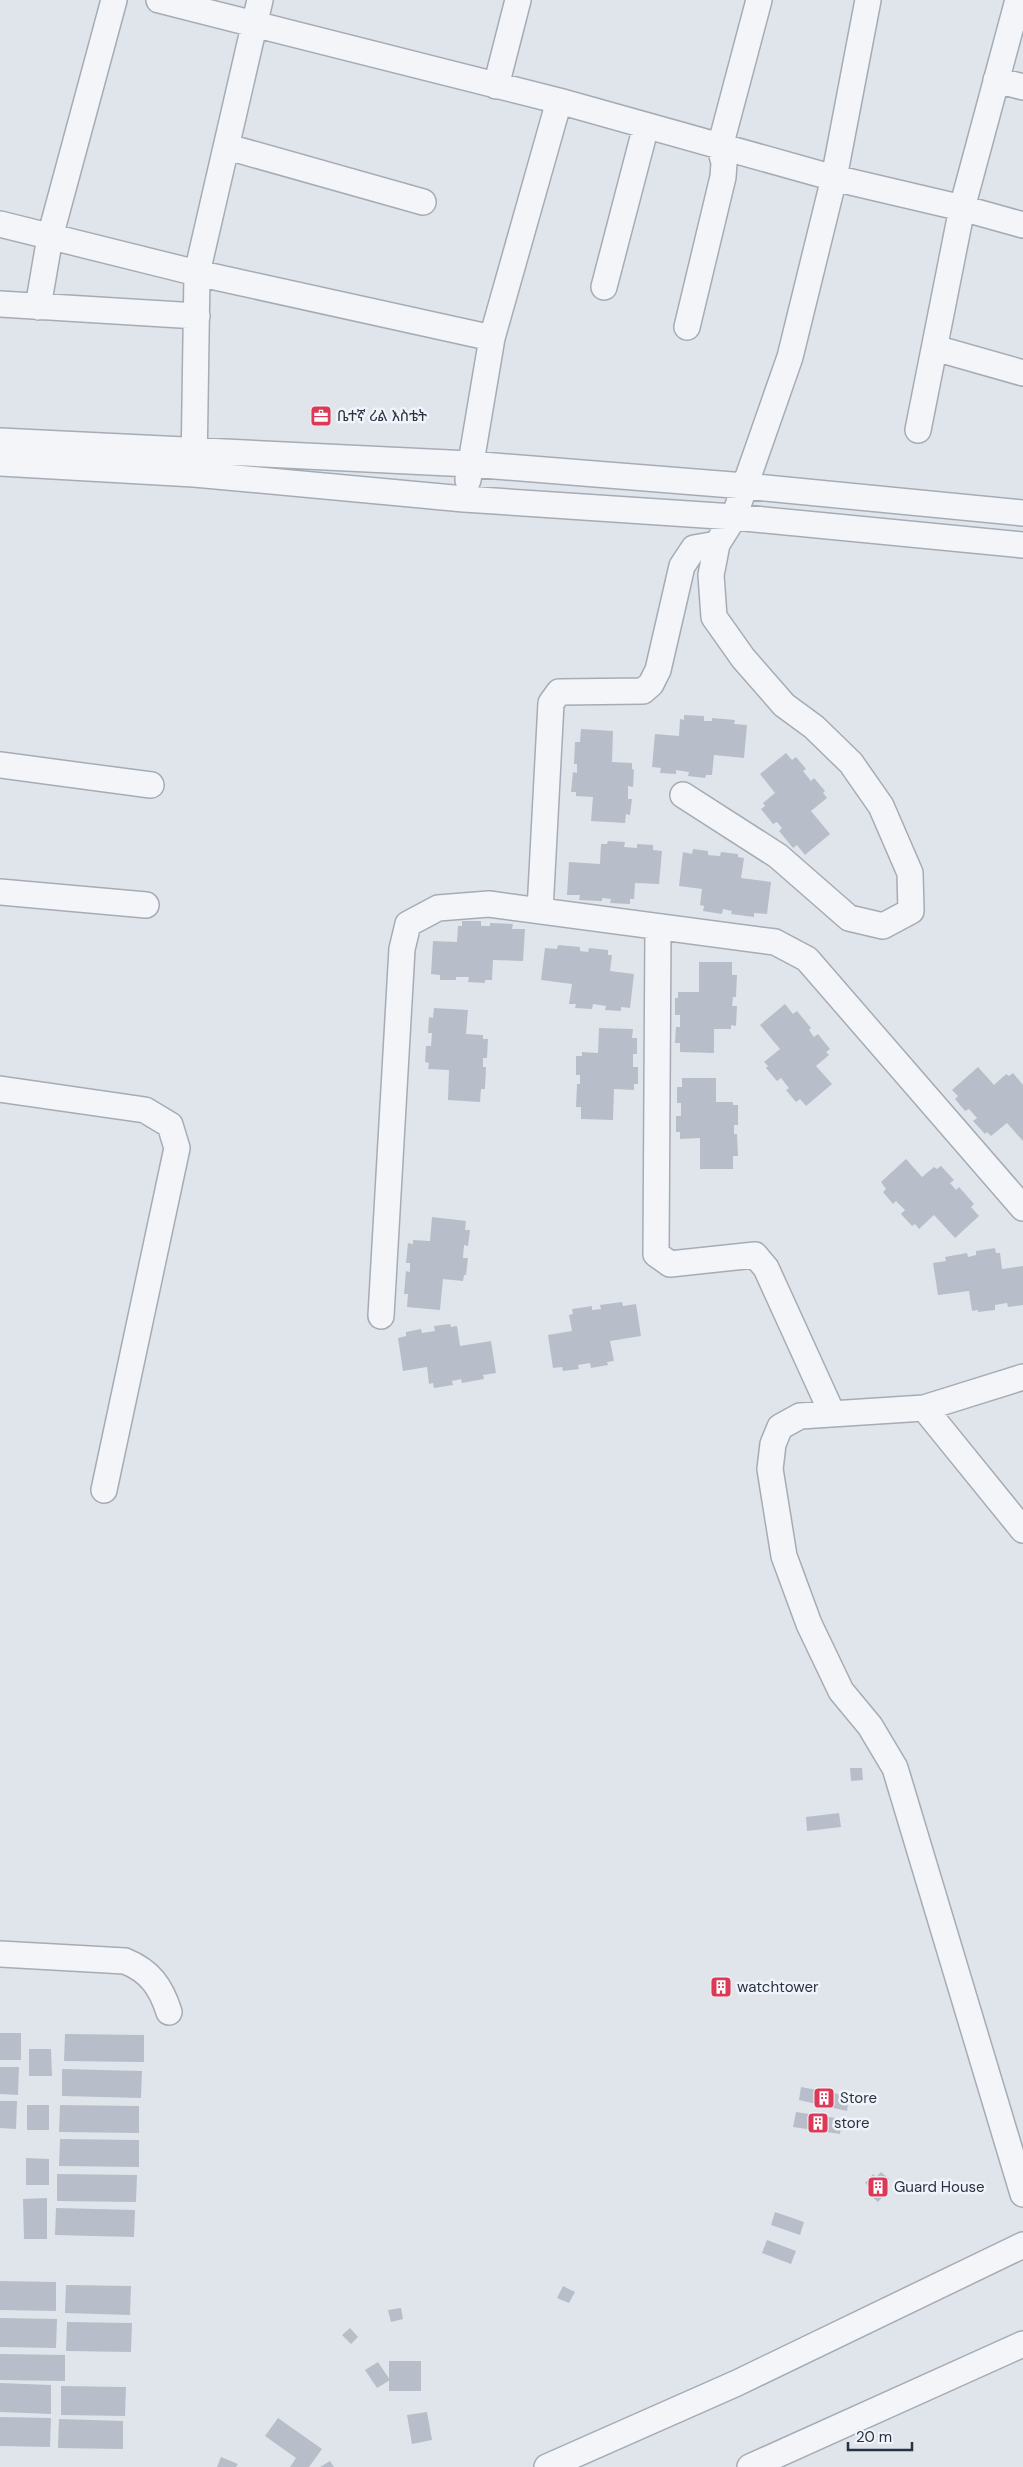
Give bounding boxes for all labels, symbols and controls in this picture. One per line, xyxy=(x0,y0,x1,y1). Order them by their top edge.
office icon: ቤተኛ ሪል እስቴት xyxy=(309,404,333,428)
place label: ቤተኛ ሪል እስቴት xyxy=(337,406,427,426)
building icon: watchtower xyxy=(709,1975,733,1999)
place label: watchtower xyxy=(737,1977,819,1997)
building icon: Store xyxy=(812,2086,836,2110)
place label: Store xyxy=(840,2088,877,2108)
building icon: store xyxy=(806,2111,830,2135)
place label: store xyxy=(834,2113,870,2133)
building icon: Guard House xyxy=(866,2175,890,2199)
place label: Guard House xyxy=(894,2177,985,2197)
scale bar xyxy=(848,2420,912,2452)
text: 20 m xyxy=(856,2427,892,2447)

